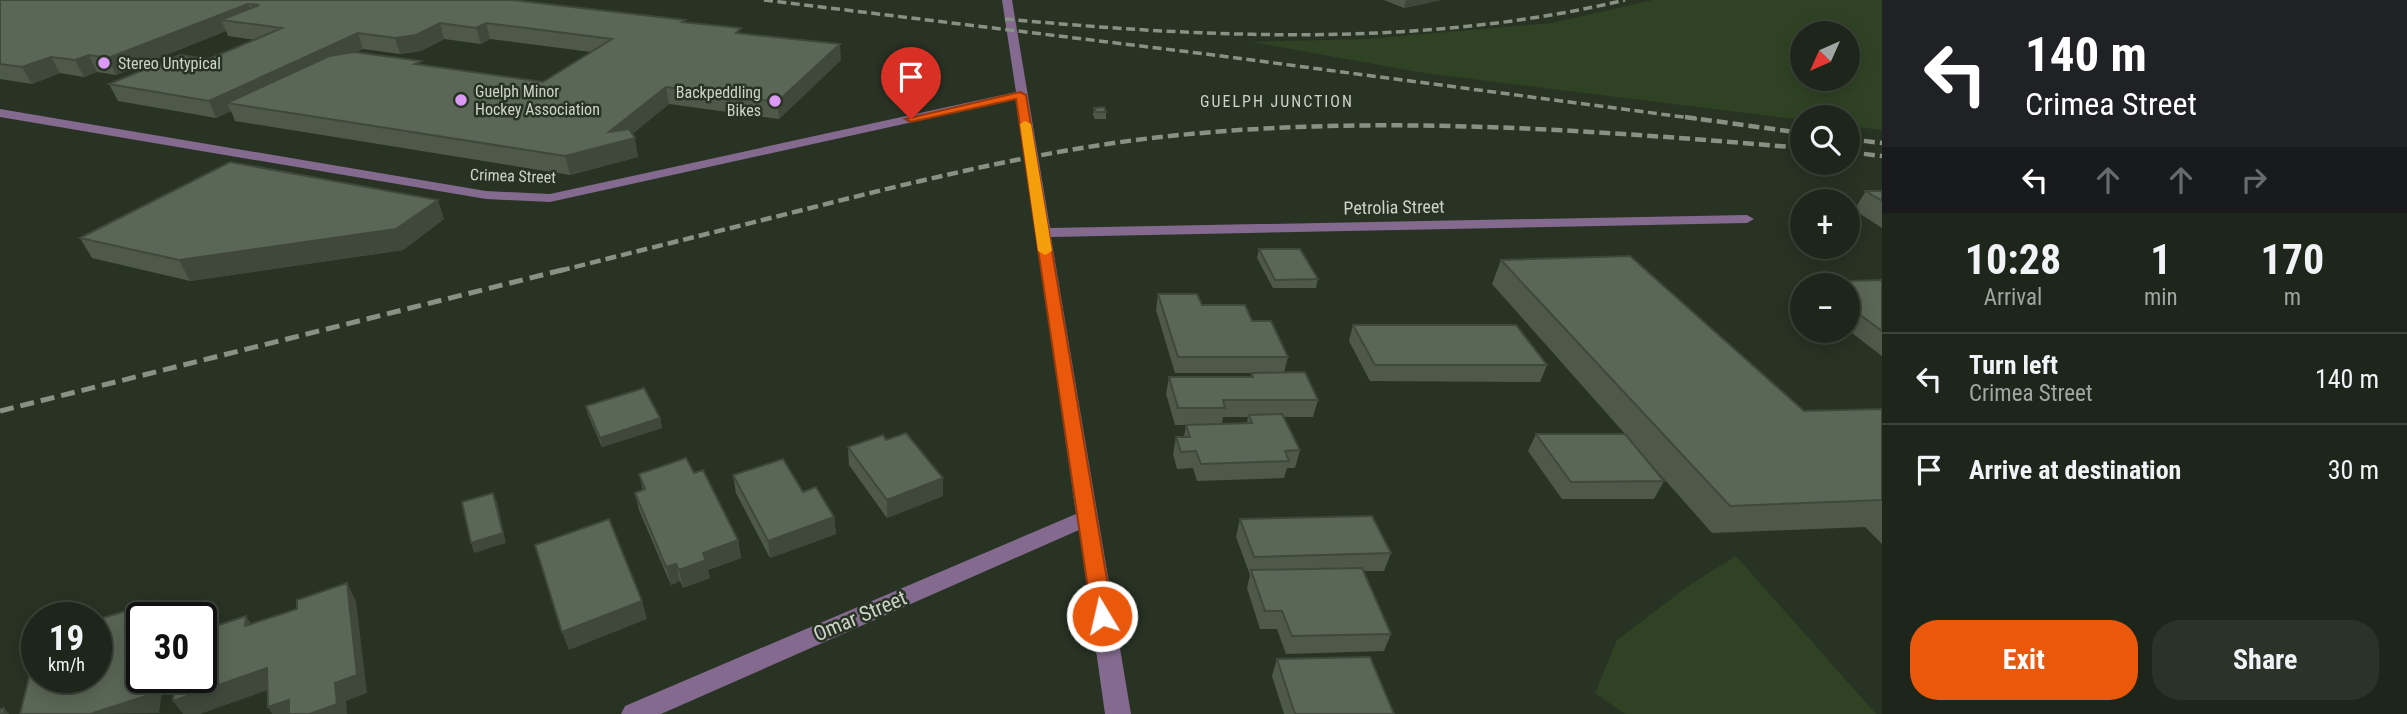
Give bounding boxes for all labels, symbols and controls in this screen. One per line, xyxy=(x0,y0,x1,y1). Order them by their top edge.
north arrow xyxy=(1790,21,1860,91)
map controls xyxy=(1790,21,1860,343)
text: 140 m xyxy=(2025,26,2147,83)
icon: left xyxy=(1910,28,2001,119)
pin xyxy=(881,47,941,119)
place label: Stereo Untypical xyxy=(118,54,221,73)
marker: Stereo Untypical xyxy=(96,55,112,71)
icon: arrive xyxy=(892,58,930,96)
place label: Guelph Minor Hockey Association xyxy=(475,82,600,119)
place label: Backpeddling Bikes xyxy=(676,83,761,120)
text: Crimea Street xyxy=(2025,85,2197,123)
marker: Guelph Minor Hockey Association xyxy=(453,92,469,108)
district label: GUELPH JUNCTION xyxy=(1200,92,1354,111)
marker: Backpeddling Bikes xyxy=(767,93,783,109)
button: search xyxy=(1790,105,1860,175)
icon: left xyxy=(2016,161,2054,199)
icon: ahead xyxy=(2089,161,2127,199)
icon: ahead xyxy=(2162,161,2200,199)
icon: right xyxy=(2235,161,2273,199)
street label: Crimea Street xyxy=(470,165,557,187)
button: + xyxy=(1790,189,1860,259)
street label: Petrolia Street xyxy=(1343,196,1445,218)
text: 10:28 xyxy=(1965,235,2061,284)
text: 1 xyxy=(2150,235,2171,284)
text: 170 xyxy=(2260,235,2324,284)
button: − xyxy=(1790,273,1860,343)
text: Arrival xyxy=(1984,284,2042,311)
text: min xyxy=(2144,284,2178,311)
text: m xyxy=(2284,284,2301,311)
text: Turn left xyxy=(1969,350,2058,380)
icon: left xyxy=(1910,360,1948,398)
text: 140 m xyxy=(2315,364,2379,394)
text: Crimea Street xyxy=(1969,380,2093,407)
icon: arrive xyxy=(1910,451,1948,489)
text: Arrive at destination xyxy=(1969,455,2181,485)
text: 30 m xyxy=(2328,455,2379,485)
position arrow xyxy=(1065,579,1139,653)
street label: Omar Street xyxy=(810,586,910,646)
speed limit sign: 30 xyxy=(126,602,217,693)
text: 19 xyxy=(49,618,84,659)
button: Exit xyxy=(1910,620,2138,700)
button: Share xyxy=(2152,620,2379,700)
text: km/h xyxy=(48,654,85,675)

